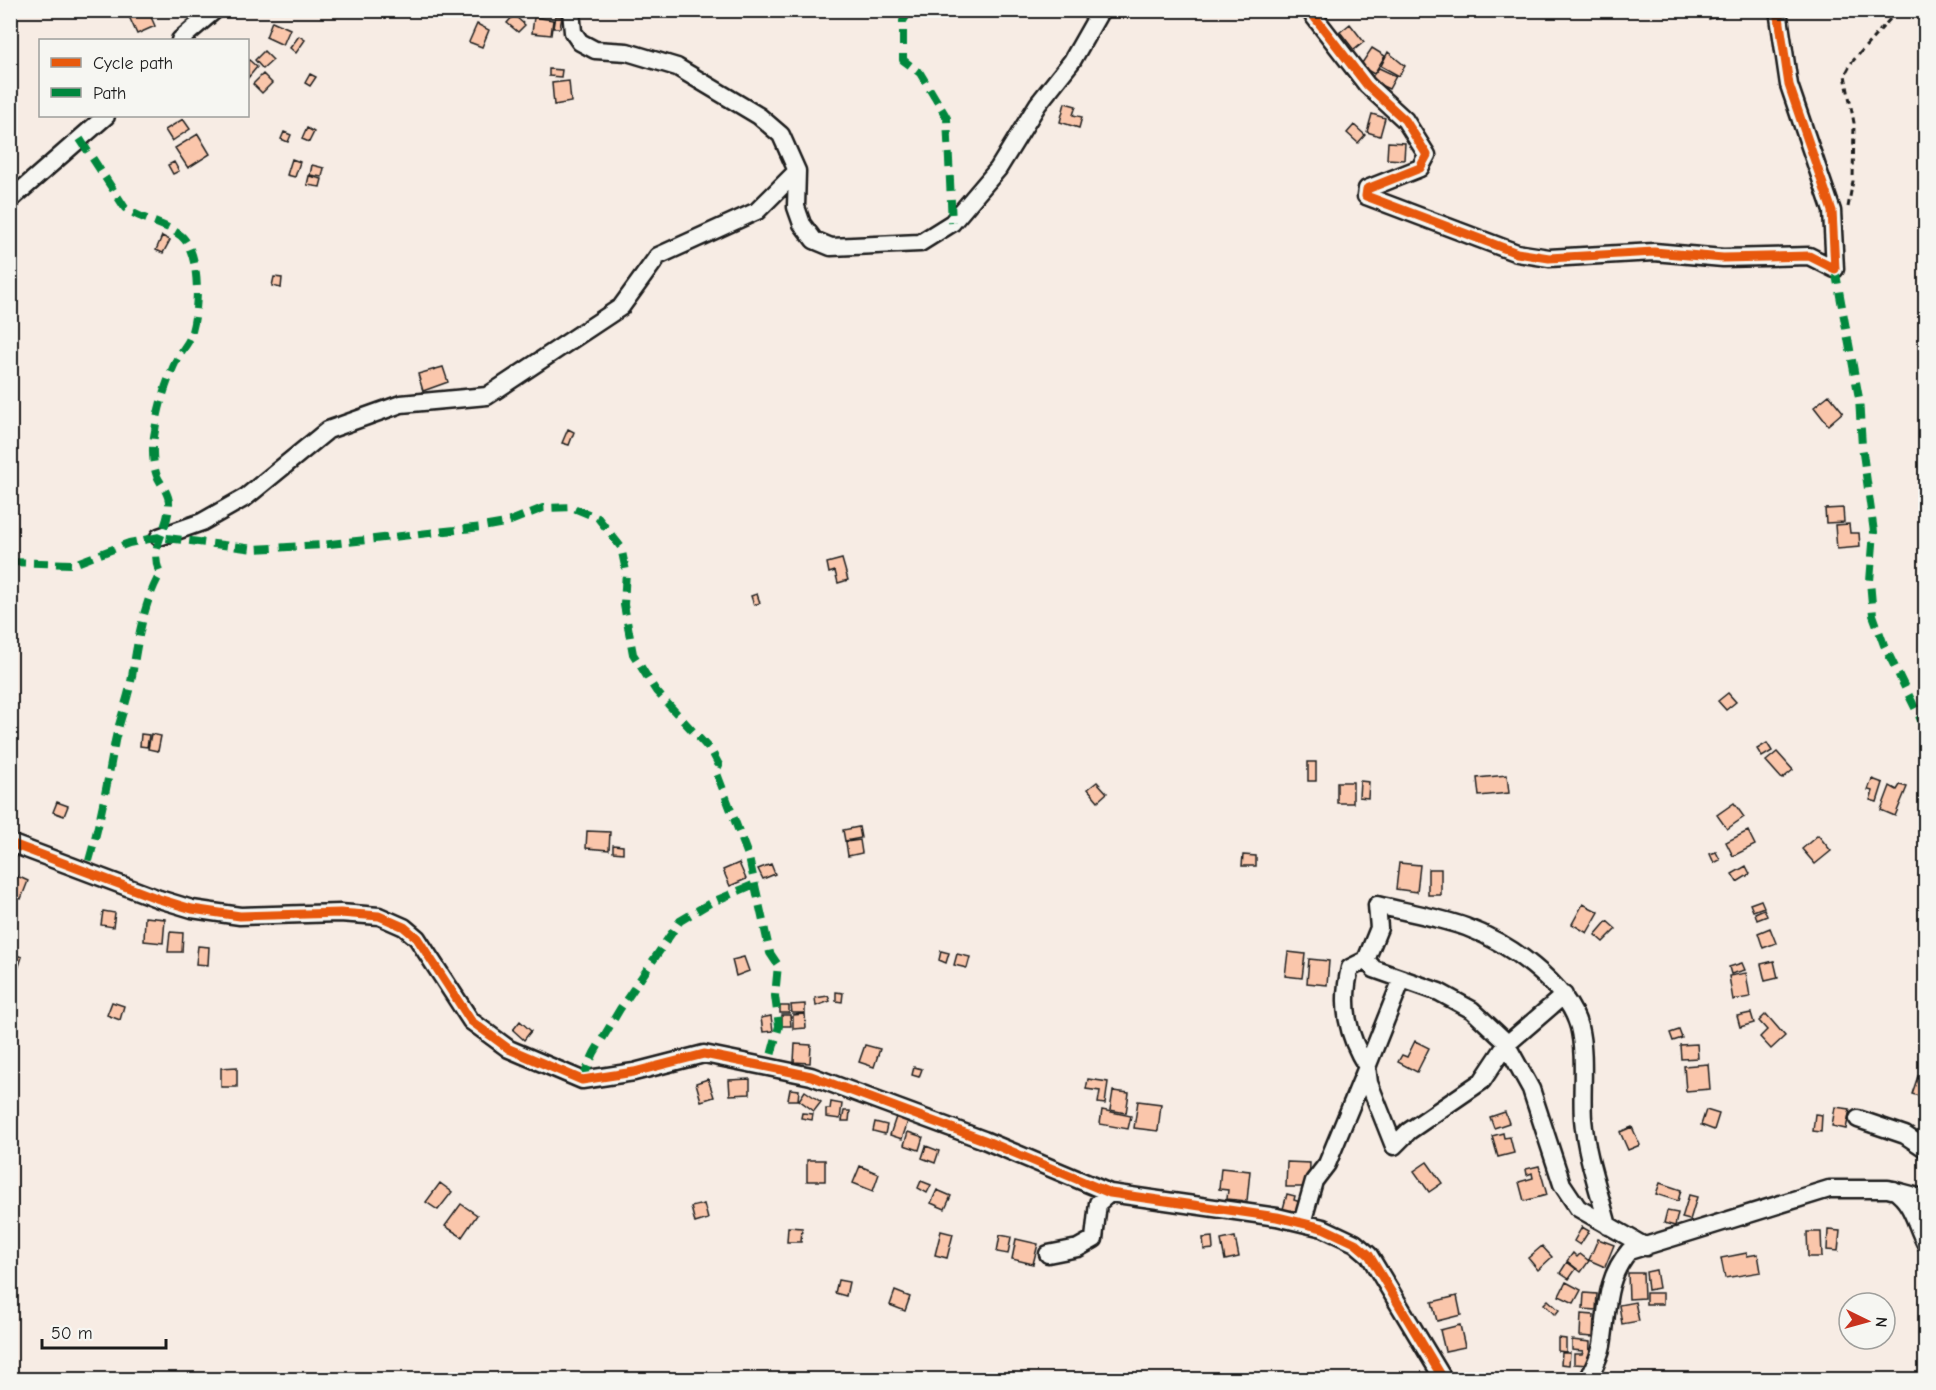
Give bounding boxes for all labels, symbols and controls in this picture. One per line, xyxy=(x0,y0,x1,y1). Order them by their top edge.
legend xyxy=(39,39,249,117)
text: Cycle path xyxy=(93,53,173,74)
text: Path xyxy=(93,83,126,104)
north arrow xyxy=(1837,1291,1897,1351)
scale bar xyxy=(42,1312,166,1350)
text: N xyxy=(1872,1316,1890,1328)
text: 50 m xyxy=(51,1323,93,1344)

